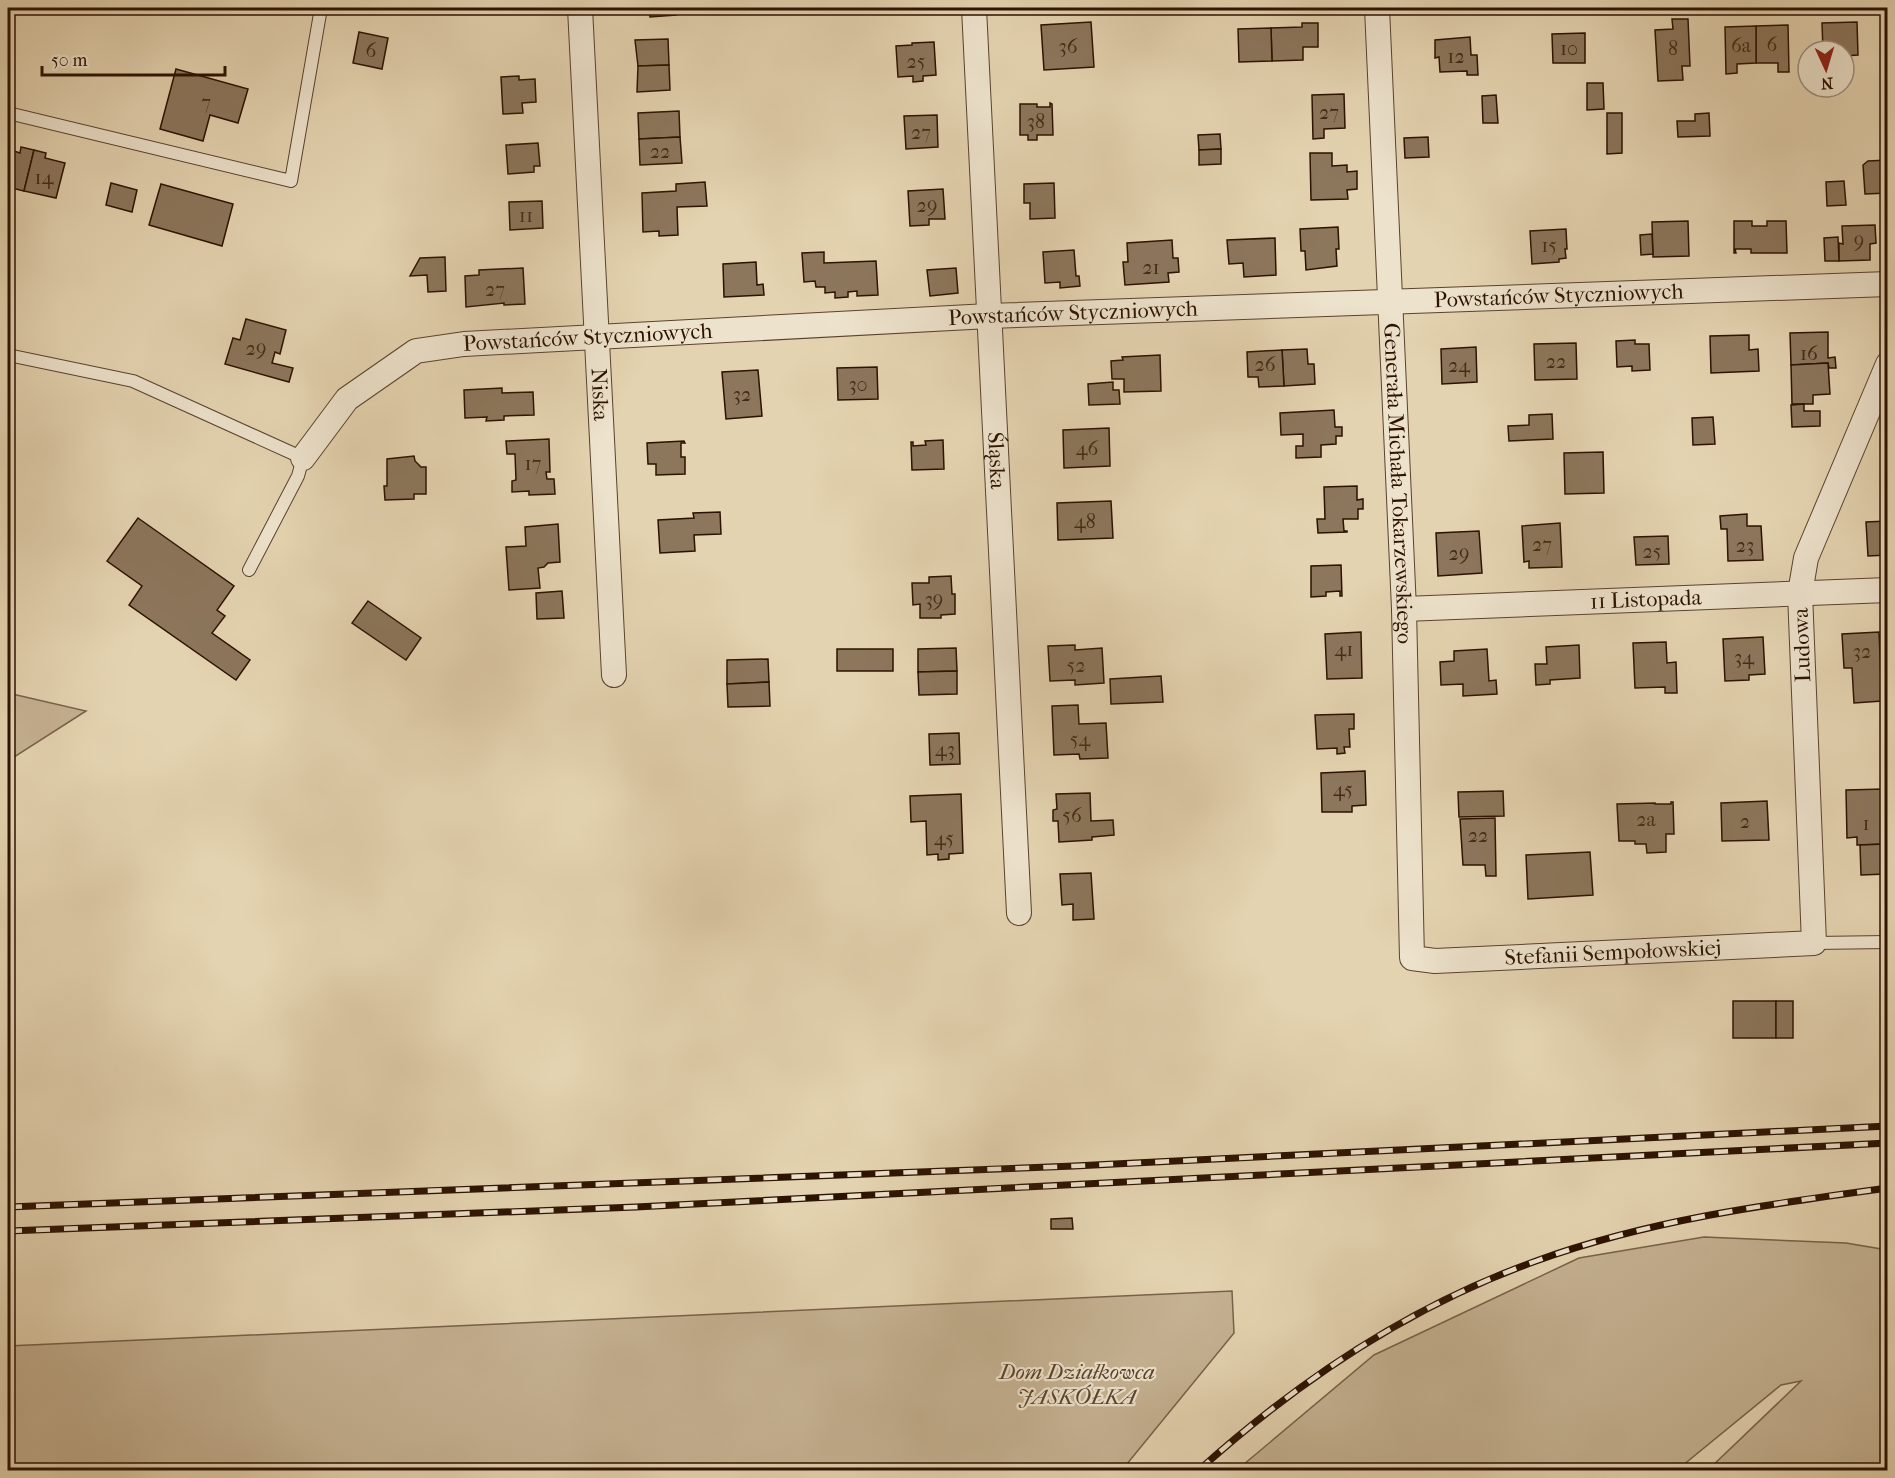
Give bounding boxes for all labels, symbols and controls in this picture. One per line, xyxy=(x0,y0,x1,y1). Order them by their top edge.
house number: 6 xyxy=(1767,33,1778,56)
house number: 6a xyxy=(1731,34,1752,57)
house number: 36 xyxy=(1058,35,1078,58)
house number: 10 xyxy=(1560,37,1578,60)
house number: 8 xyxy=(1668,37,1678,60)
scale bar xyxy=(42,39,225,77)
house number: 6 xyxy=(366,39,377,62)
north arrow xyxy=(1796,39,1856,99)
house number: 12 xyxy=(1447,45,1465,68)
text: 50 m xyxy=(51,50,88,71)
house number: 25 xyxy=(907,50,925,73)
text: N xyxy=(1819,74,1834,93)
house number: 7 xyxy=(201,91,211,114)
house number: 27 xyxy=(1319,101,1339,124)
house number: 38 xyxy=(1027,110,1045,133)
house number: 27 xyxy=(911,121,931,144)
house number: 22 xyxy=(650,140,670,163)
house number: 14 xyxy=(35,166,55,189)
house number: 29 xyxy=(917,194,937,217)
house number: 11 xyxy=(519,204,533,227)
house number: 9 xyxy=(1854,229,1864,252)
house number: 15 xyxy=(1541,234,1557,257)
house number: 21 xyxy=(1142,256,1160,279)
house number: 27 xyxy=(485,278,505,301)
street label: Powstańców Styczniowych xyxy=(1433,278,1685,313)
street label: Powstańców Styczniowych xyxy=(948,296,1199,331)
street label: Powstańców Styczniowych xyxy=(462,318,714,357)
street label: Generała Michała Tokarzewskiego xyxy=(1378,322,1418,644)
house number: 29 xyxy=(246,337,266,360)
house number: 16 xyxy=(1800,342,1818,365)
house number: 22 xyxy=(1546,350,1566,373)
house number: 26 xyxy=(1254,353,1276,376)
house number: 24 xyxy=(1448,354,1471,377)
street label: Niska xyxy=(585,368,614,422)
house number: 30 xyxy=(848,373,868,396)
house number: 32 xyxy=(733,383,751,406)
street label: Śląska xyxy=(982,431,1011,490)
house number: 46 xyxy=(1076,437,1098,460)
house number: 17 xyxy=(525,452,542,475)
house number: 48 xyxy=(1074,510,1096,533)
house number: 27 xyxy=(1532,533,1552,556)
house number: 23 xyxy=(1736,534,1754,557)
house number: 25 xyxy=(1643,540,1661,563)
house number: 29 xyxy=(1449,542,1469,565)
street label: 11 Listopada xyxy=(1590,584,1703,615)
house number: 39 xyxy=(925,588,943,611)
street label: Ludowa xyxy=(1788,606,1816,683)
house number: 41 xyxy=(1335,638,1353,661)
house number: 32 xyxy=(1853,640,1871,663)
house number: 34 xyxy=(1734,646,1755,669)
house number: 52 xyxy=(1067,654,1085,677)
house number: 54 xyxy=(1070,728,1091,751)
house number: 43 xyxy=(935,738,955,761)
house number: 45 xyxy=(1333,778,1353,801)
house number: 56 xyxy=(1062,804,1082,827)
house number: 2a xyxy=(1636,808,1657,831)
house number: 2 xyxy=(1740,810,1750,833)
house number: 1 xyxy=(1862,812,1870,835)
house number: 22 xyxy=(1468,824,1488,847)
house number: 45 xyxy=(934,827,954,850)
street label: Stefanii Sempołowskiej xyxy=(1504,934,1722,971)
park label: Dom Działkowca JASKÓŁKA xyxy=(997,1359,1155,1410)

